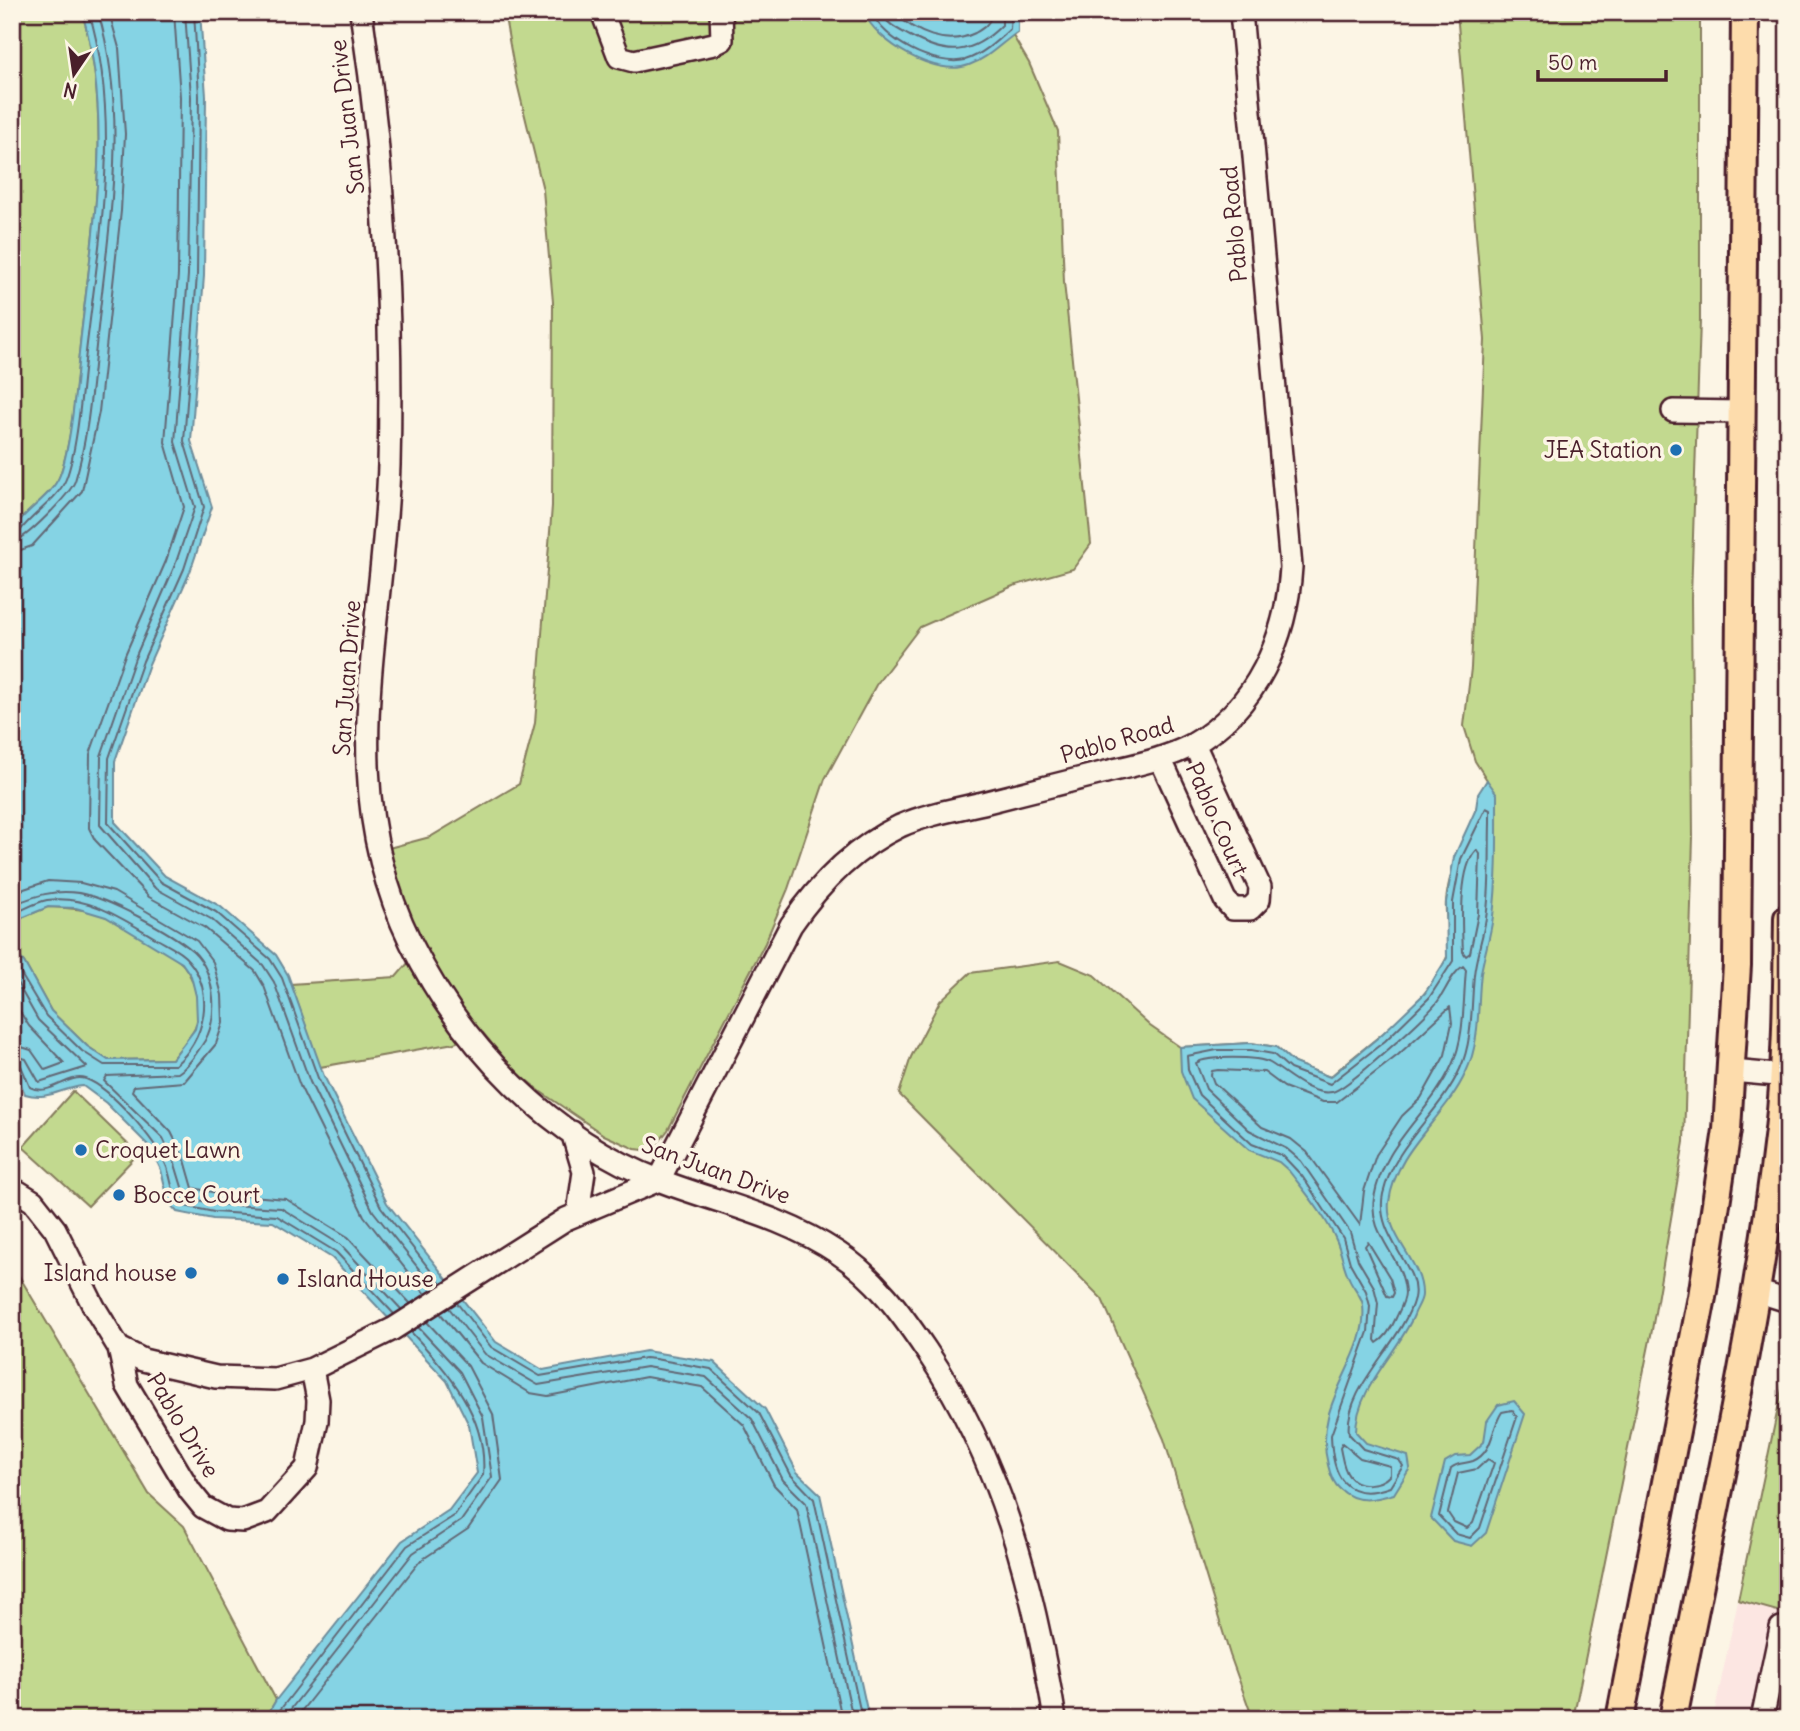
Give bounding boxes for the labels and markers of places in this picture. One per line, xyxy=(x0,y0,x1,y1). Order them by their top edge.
place label: JEA Station xyxy=(1544,435,1662,464)
marker: JEA Station xyxy=(1668,442,1684,458)
place label: Croquet Lawn xyxy=(95,1135,241,1164)
marker: Croquet Lawn xyxy=(73,1142,89,1158)
place label: Bocce Court xyxy=(133,1180,260,1209)
marker: Bocce Court xyxy=(111,1187,127,1203)
place label: Island house xyxy=(43,1258,177,1287)
place label: Island House xyxy=(297,1264,434,1293)
marker: Island house xyxy=(183,1265,199,1281)
marker: Island House xyxy=(275,1271,291,1287)

